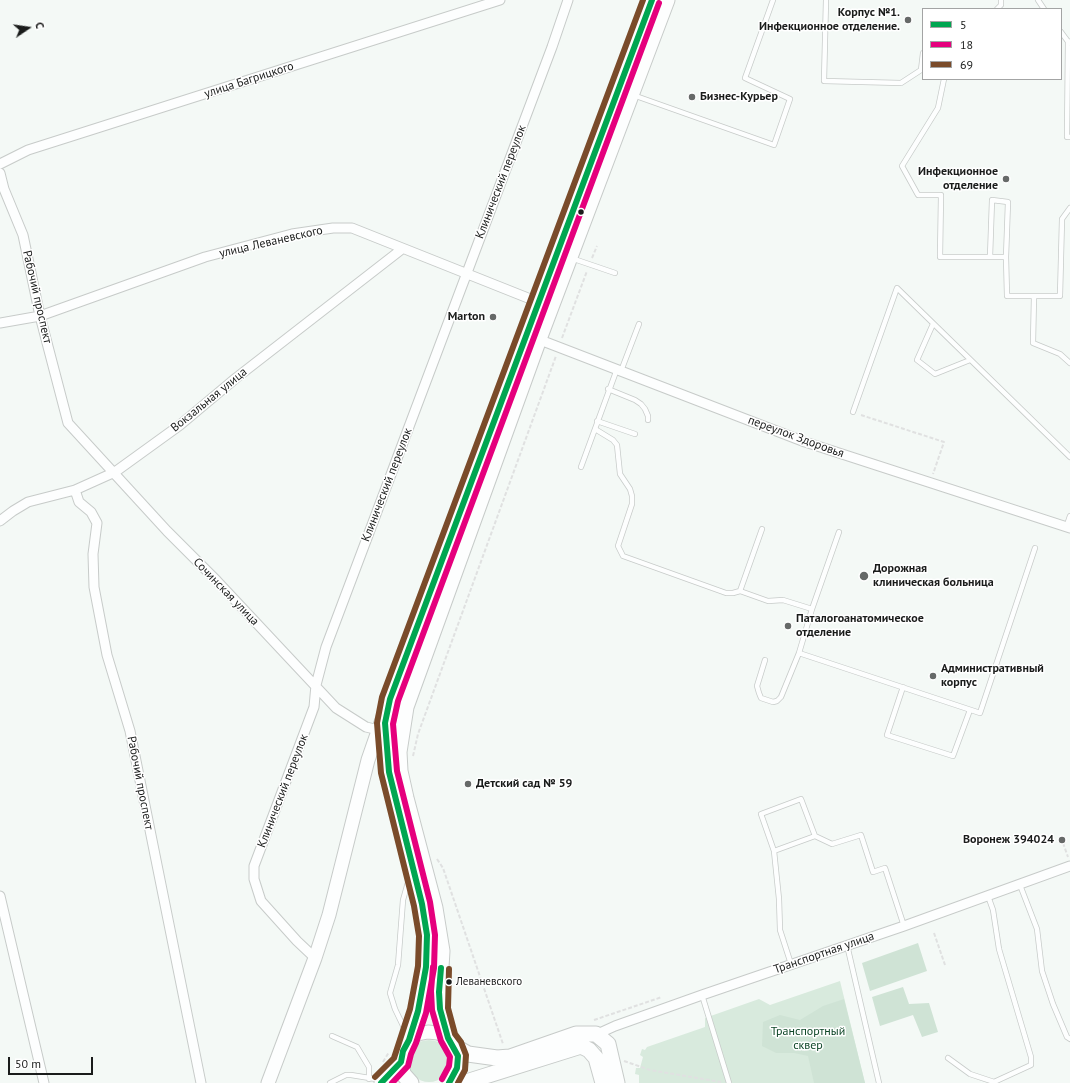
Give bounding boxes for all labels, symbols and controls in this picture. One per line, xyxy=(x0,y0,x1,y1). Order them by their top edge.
place label: Корпус №1. Инфекционное отделение. xyxy=(759,6,900,34)
north arrow xyxy=(8,8,48,48)
legend xyxy=(922,8,1062,80)
marker: Корпус №1. Инфекционное отделение. xyxy=(903,15,913,25)
text: 5 xyxy=(960,17,967,32)
text: С xyxy=(32,21,47,30)
text: 18 xyxy=(960,37,973,52)
text: 69 xyxy=(960,57,973,72)
street label: улица Багрицкого xyxy=(203,59,295,101)
place label: Бизнес-Курьер xyxy=(700,90,778,104)
marker: Бизнес-Курьер xyxy=(687,92,697,102)
street label: Клинический переулок xyxy=(473,123,529,241)
place label: Инфекционное отделение xyxy=(918,165,998,193)
marker: Инфекционное отделение xyxy=(1001,174,1011,184)
unlabelled marker xyxy=(576,207,586,217)
street label: улица Леваневского xyxy=(218,223,324,261)
street label: Рабочий проспект xyxy=(19,249,55,345)
place label: Marton xyxy=(448,310,485,324)
marker: Marton xyxy=(488,312,498,322)
street label: Вокзальная улица xyxy=(168,365,250,435)
street label: переулок Здоровья xyxy=(746,413,846,461)
street label: Клинический переулок xyxy=(359,426,415,544)
street label: Сочинская улица xyxy=(190,555,262,629)
place label: Дорожная клиническая больница xyxy=(873,562,994,590)
marker: Дорожная клиническая больница xyxy=(858,570,870,582)
place label: Паталогоанатомическое отделение xyxy=(796,612,924,640)
marker: Паталогоанатомическое отделение xyxy=(783,621,793,631)
place label: Административный корпус xyxy=(941,662,1044,690)
marker: Административный корпус xyxy=(928,671,938,681)
street label: Клинический переулок xyxy=(255,732,311,850)
street label: Рабочий проспект xyxy=(124,735,156,831)
place label: Детский сад № 59 xyxy=(476,777,572,791)
marker: Детский сад № 59 xyxy=(463,779,473,789)
place label: Воронеж 394024 xyxy=(963,833,1054,847)
marker: Воронеж 394024 xyxy=(1057,835,1067,845)
street label: Транспортная улица xyxy=(772,929,876,977)
place label: Леваневского xyxy=(456,975,522,989)
marker: Леваневского xyxy=(444,977,454,987)
park label: Транспортный сквер xyxy=(771,1025,845,1053)
scale bar xyxy=(10,1049,95,1075)
text: 50 m xyxy=(15,1056,41,1071)

